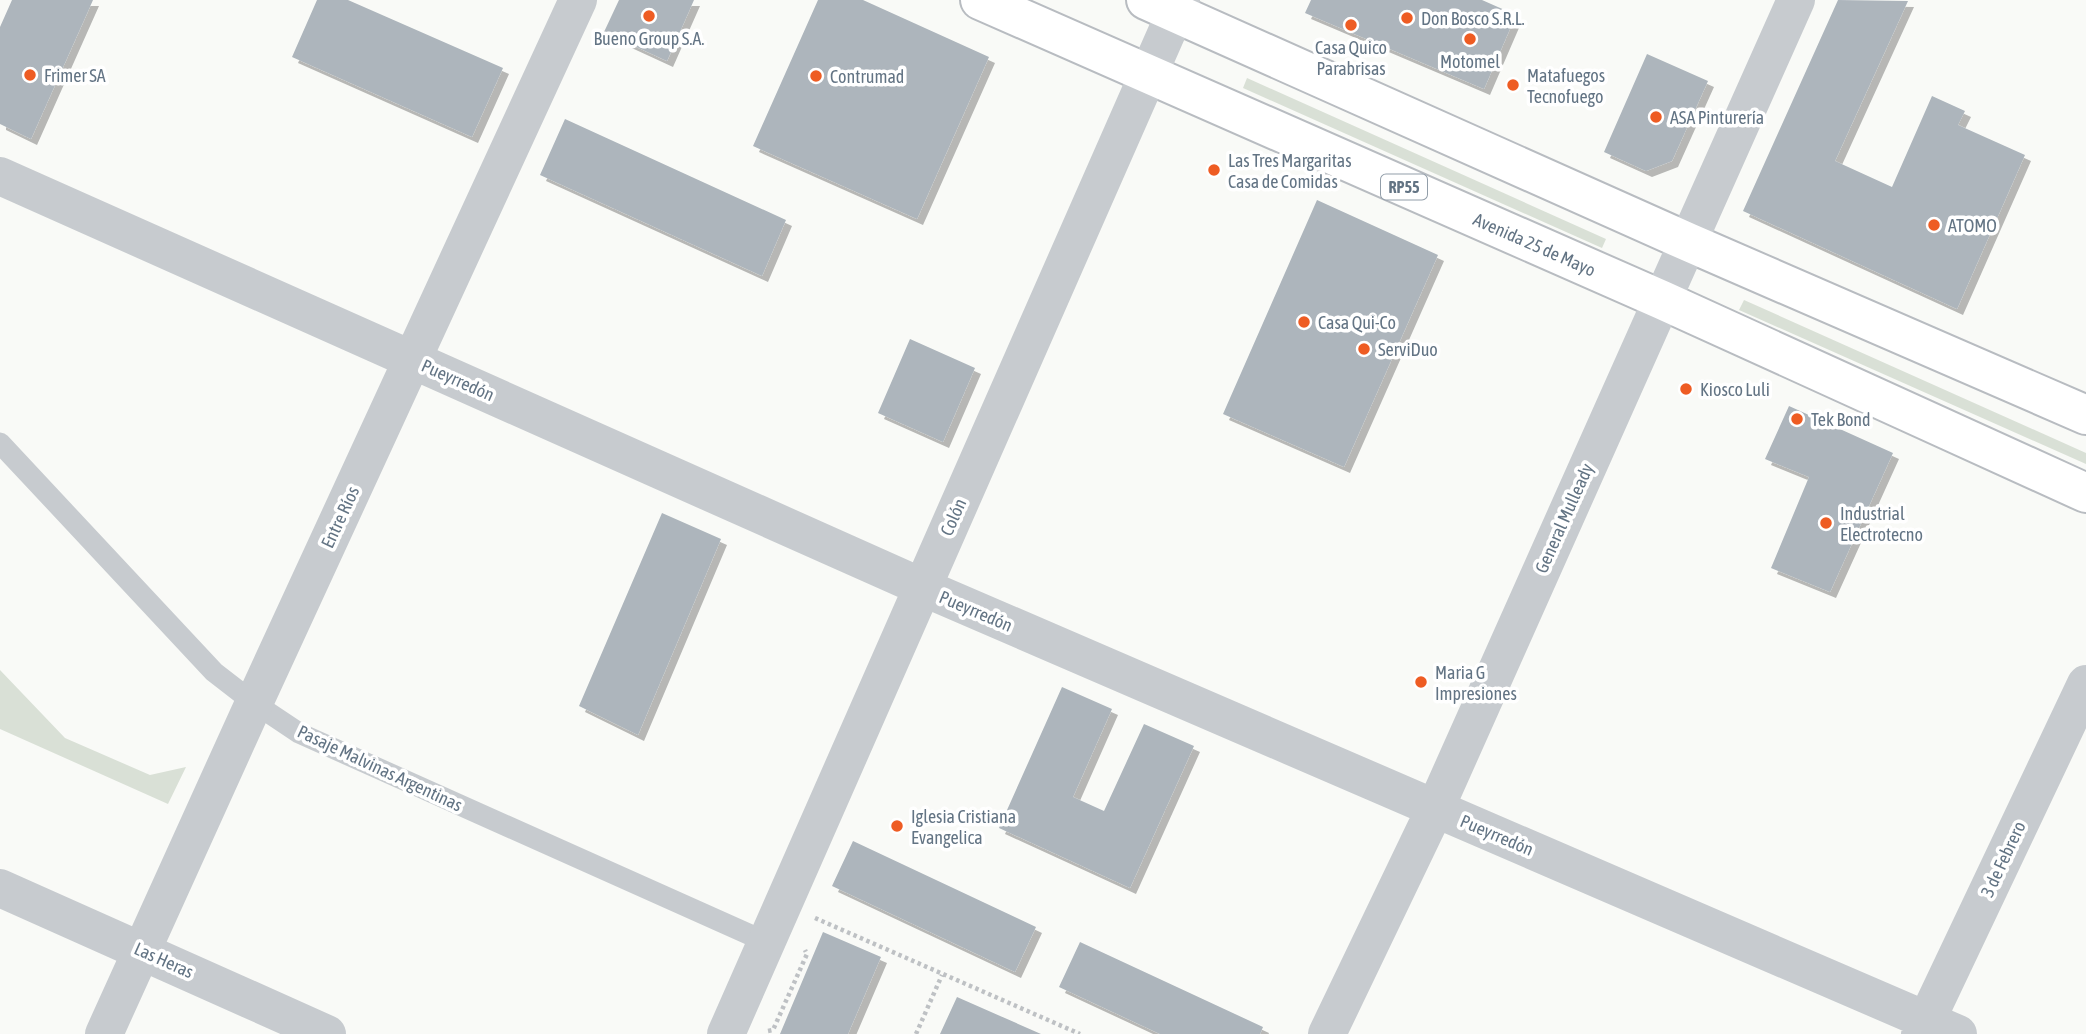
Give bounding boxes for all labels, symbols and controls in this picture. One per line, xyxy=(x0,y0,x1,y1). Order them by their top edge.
marker: Bueno Group S.A. xyxy=(641,8,657,24)
place label: Don Bosco S.R.L. xyxy=(1421,8,1525,29)
marker: Don Bosco S.R.L. xyxy=(1399,10,1415,26)
marker: Casa Quico Parabrisas xyxy=(1343,17,1359,33)
place label: Bueno Group S.A. xyxy=(594,28,704,49)
marker: Motomel xyxy=(1462,31,1478,47)
place label: Casa Quico Parabrisas xyxy=(1315,37,1387,79)
place label: Motomel xyxy=(1440,51,1500,72)
place label: Frimer SA xyxy=(44,65,106,86)
place label: Matafuegos Tecnofuego xyxy=(1527,65,1605,107)
place label: Contrumad xyxy=(830,66,904,87)
marker: Frimer SA xyxy=(22,67,38,83)
marker: Contrumad xyxy=(808,68,824,84)
marker: Matafuegos Tecnofuego xyxy=(1505,77,1521,93)
place label: ASA Pinturería xyxy=(1670,107,1764,128)
marker: ASA Pinturería xyxy=(1648,109,1664,125)
place label: Las Tres Margaritas Casa de Comidas xyxy=(1228,150,1352,192)
marker: Las Tres Margaritas Casa de Comidas xyxy=(1206,162,1222,178)
road number: RP55 xyxy=(1381,174,1427,200)
street label: Avenida 25 de Mayo xyxy=(1470,208,1599,280)
place label: ATOMO xyxy=(1948,215,1997,236)
marker: ATOMO xyxy=(1926,217,1942,233)
place label: Casa Qui-Co xyxy=(1318,312,1396,333)
marker: Casa Qui-Co xyxy=(1296,314,1312,330)
place label: ServiDuo xyxy=(1378,339,1438,360)
marker: ServiDuo xyxy=(1356,341,1372,357)
street label: Pueyrredón xyxy=(418,355,498,405)
place label: Kiosco Luli xyxy=(1700,379,1770,400)
marker: Kiosco Luli xyxy=(1678,381,1694,397)
place label: Tek Bond xyxy=(1811,409,1871,430)
marker: Tek Bond xyxy=(1789,411,1805,427)
street label: General Mulleady xyxy=(1530,460,1598,576)
street label: Entre Ríos xyxy=(317,483,363,551)
street label: Colón xyxy=(936,495,970,539)
place label: Industrial Electrotecno xyxy=(1840,503,1923,545)
marker: Industrial Electrotecno xyxy=(1818,515,1834,531)
street label: Pueyrredón xyxy=(936,586,1016,636)
place label: Maria G Impresiones xyxy=(1435,662,1517,704)
marker: Maria G Impresiones xyxy=(1413,674,1429,690)
street label: Pasaje Malvinas Argentinas xyxy=(294,721,466,815)
place label: Iglesia Cristiana Evangelica xyxy=(911,806,1016,848)
street label: Pueyrredón xyxy=(1457,810,1537,860)
marker: Iglesia Cristiana Evangelica xyxy=(889,818,905,834)
street label: 3 de Febrero xyxy=(1976,818,2030,900)
street label: Las Heras xyxy=(131,938,197,982)

